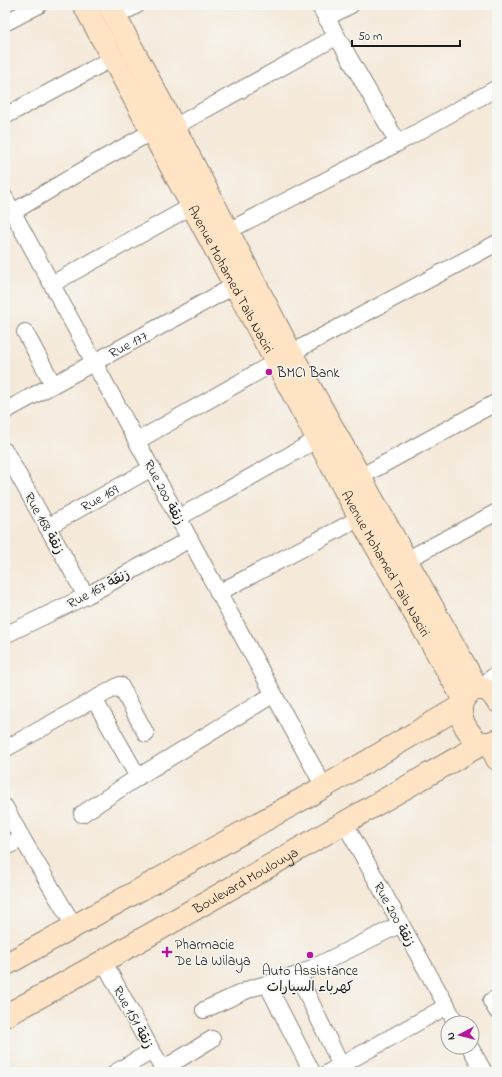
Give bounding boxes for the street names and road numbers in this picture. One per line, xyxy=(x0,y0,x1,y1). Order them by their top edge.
street label: Avenue Mohamed Taib Naciri xyxy=(182,202,278,357)
street label: Rue 177 xyxy=(105,326,152,364)
street label: Rue 200 زنقة xyxy=(138,456,190,529)
street label: Rue 169 xyxy=(77,479,123,518)
street label: Avenue Mohamed Taib Naciri xyxy=(335,487,435,641)
street label: Rue 168 زنقة xyxy=(18,489,69,558)
street label: Rue 167 زنقة xyxy=(64,564,134,615)
street label: Boulevard Moulouya xyxy=(188,843,303,921)
street label: Rue 200 زنقة xyxy=(367,879,420,951)
street label: Rue 151 زنقة xyxy=(107,983,159,1053)

